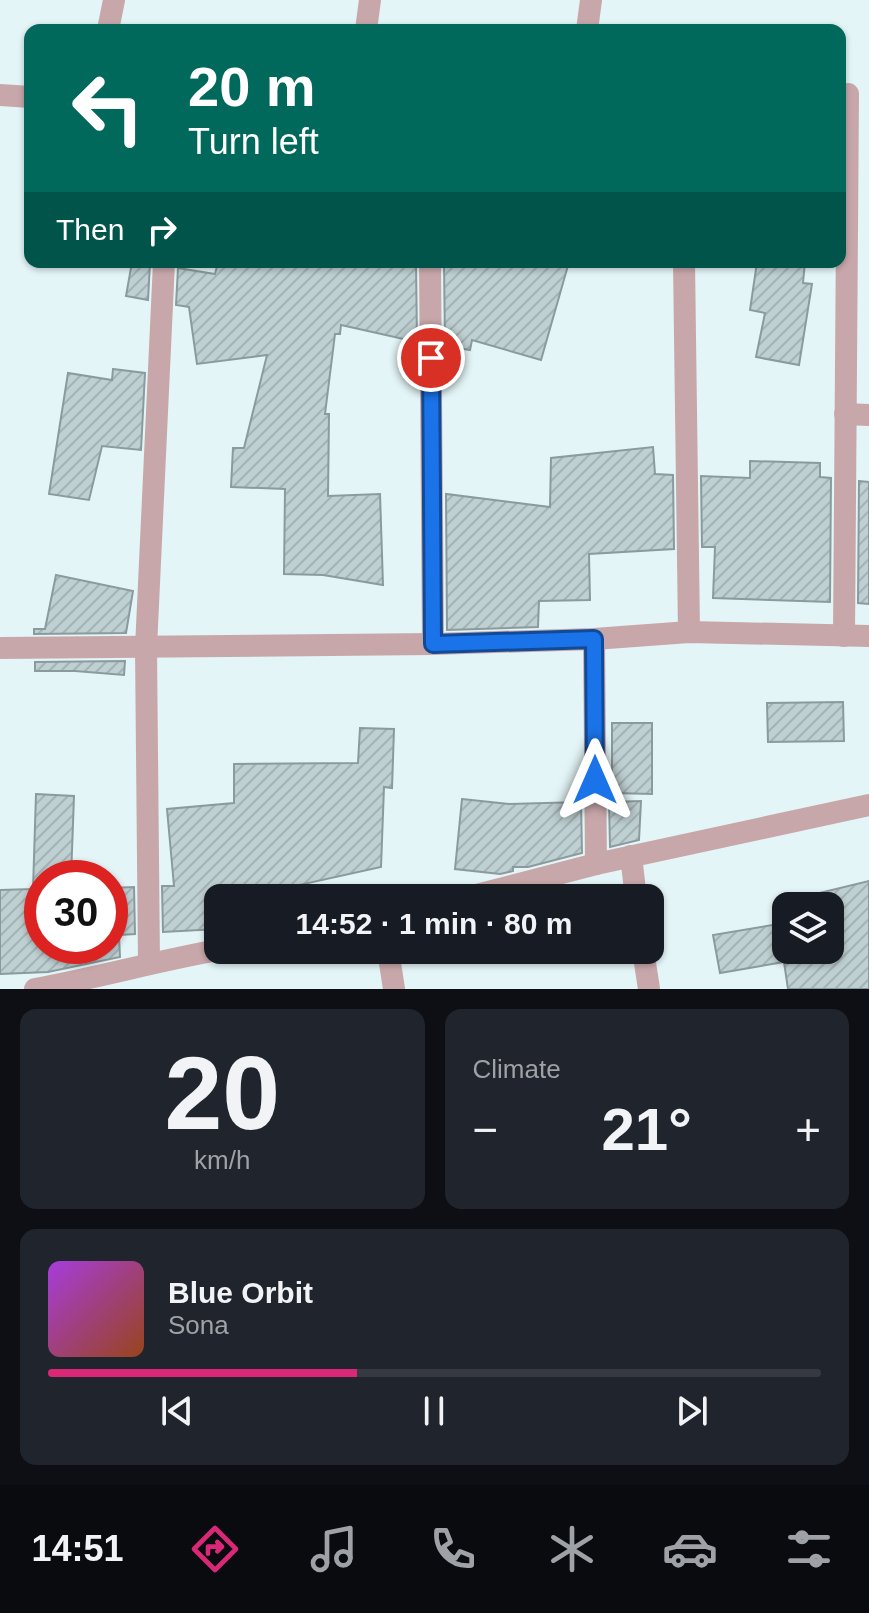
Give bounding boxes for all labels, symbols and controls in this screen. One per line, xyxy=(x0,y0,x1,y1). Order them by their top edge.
text: 20 m xyxy=(188,55,316,118)
icon: left xyxy=(56,56,160,160)
text: Turn left xyxy=(188,121,319,162)
icon: right xyxy=(140,208,184,252)
text: Then xyxy=(56,213,124,246)
pin xyxy=(397,324,465,392)
icon: arrive xyxy=(409,336,453,380)
position arrow xyxy=(553,738,637,822)
speed limit sign: 30 xyxy=(24,860,128,964)
map controls xyxy=(772,892,844,964)
button: layers xyxy=(772,892,844,964)
text: 14:52 · 1 min · 80 m xyxy=(296,907,572,940)
text: 20 xyxy=(164,1035,280,1151)
text: Climate xyxy=(473,1054,561,1084)
text: 21° xyxy=(601,1096,692,1163)
text: − xyxy=(473,1105,498,1154)
text: + xyxy=(795,1105,821,1154)
text: km/h xyxy=(194,1145,250,1175)
text: Blue Orbit xyxy=(168,1276,313,1309)
text: Sona xyxy=(168,1310,229,1340)
icon: previous xyxy=(155,1389,199,1433)
icon: pause xyxy=(412,1389,456,1433)
icon: next xyxy=(670,1389,714,1433)
icon: directions xyxy=(187,1521,243,1577)
icon: music xyxy=(306,1521,362,1577)
icon: phone xyxy=(425,1521,481,1577)
icon: climate xyxy=(544,1521,600,1577)
icon: car xyxy=(662,1521,718,1577)
icon: filters xyxy=(781,1521,837,1577)
text: 14:51 xyxy=(31,1528,124,1569)

